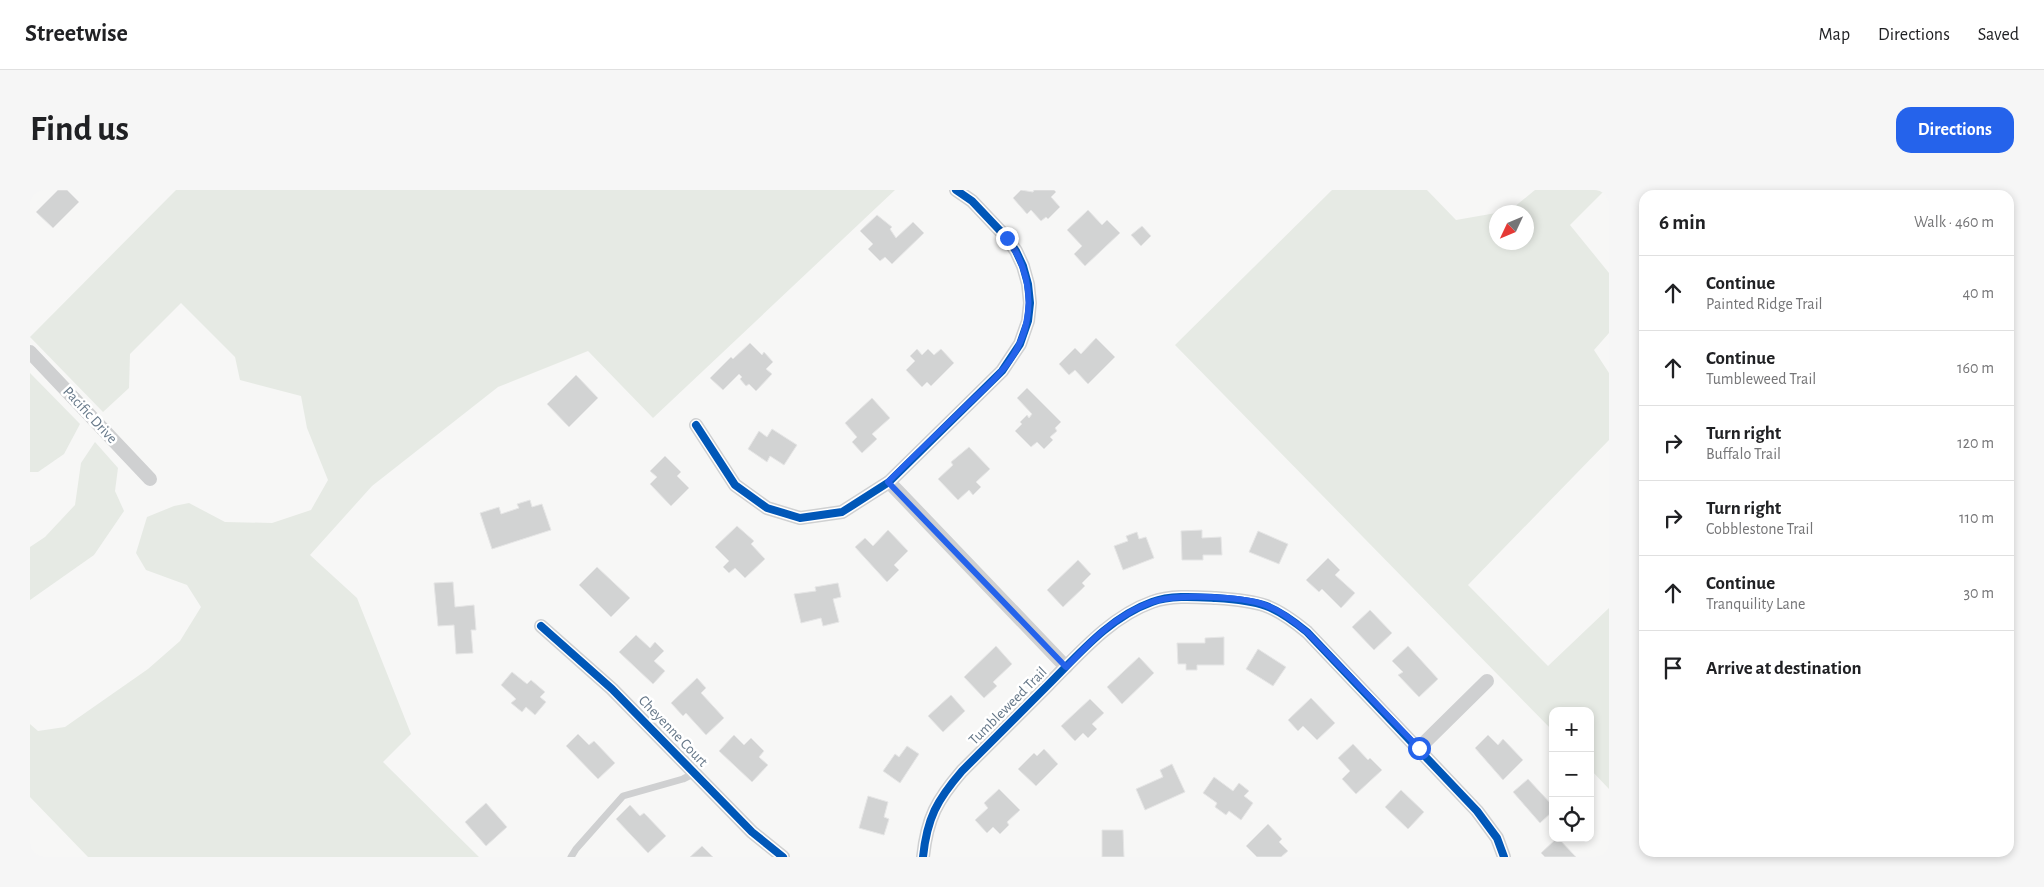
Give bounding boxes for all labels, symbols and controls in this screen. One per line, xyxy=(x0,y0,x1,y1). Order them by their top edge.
text: Streetwise xyxy=(25,22,128,46)
text: Map xyxy=(1819,26,1850,44)
text: Directions xyxy=(1878,26,1950,44)
text: Saved xyxy=(1978,26,2019,44)
button: Directions xyxy=(1896,107,2014,153)
text: Find us xyxy=(30,112,129,147)
north arrow xyxy=(1489,205,1534,250)
text: 6 min xyxy=(1659,212,1706,233)
text: Walk · 460 m xyxy=(1914,214,1994,230)
route end xyxy=(996,227,1019,250)
text: Continue xyxy=(1706,274,1775,293)
icon: ahead xyxy=(1659,279,1687,307)
text: 40 m xyxy=(1962,285,1994,301)
text: Painted Ridge Trail xyxy=(1706,296,1823,312)
text: Continue xyxy=(1706,349,1775,368)
icon: ahead xyxy=(1659,354,1687,382)
text: 160 m xyxy=(1957,360,1994,376)
text: Tumbleweed Trail xyxy=(1706,371,1816,387)
street label: Pacific Drive xyxy=(60,384,120,446)
text: Turn right xyxy=(1706,424,1781,443)
icon: right xyxy=(1659,429,1687,457)
text: 120 m xyxy=(1957,435,1994,451)
text: Buffalo Trail xyxy=(1706,446,1781,462)
text: Turn right xyxy=(1706,499,1781,518)
icon: right xyxy=(1659,504,1687,532)
text: 110 m xyxy=(1959,510,1994,526)
text: Cobblestone Trail xyxy=(1706,521,1813,537)
text: Continue xyxy=(1706,574,1775,593)
icon: ahead xyxy=(1659,579,1687,607)
text: 30 m xyxy=(1964,585,1994,601)
text: Tranquility Lane xyxy=(1706,596,1805,612)
icon: arrive xyxy=(1659,654,1687,682)
text: Arrive at destination xyxy=(1706,659,1862,678)
street label: Tumbleweed Trail xyxy=(966,664,1050,748)
street label: Cheyenne Court xyxy=(636,693,711,770)
map controls xyxy=(1549,707,1594,842)
button: + xyxy=(1549,707,1594,752)
route start xyxy=(1408,737,1431,760)
button: − xyxy=(1549,752,1594,797)
button: locate xyxy=(1549,797,1594,842)

